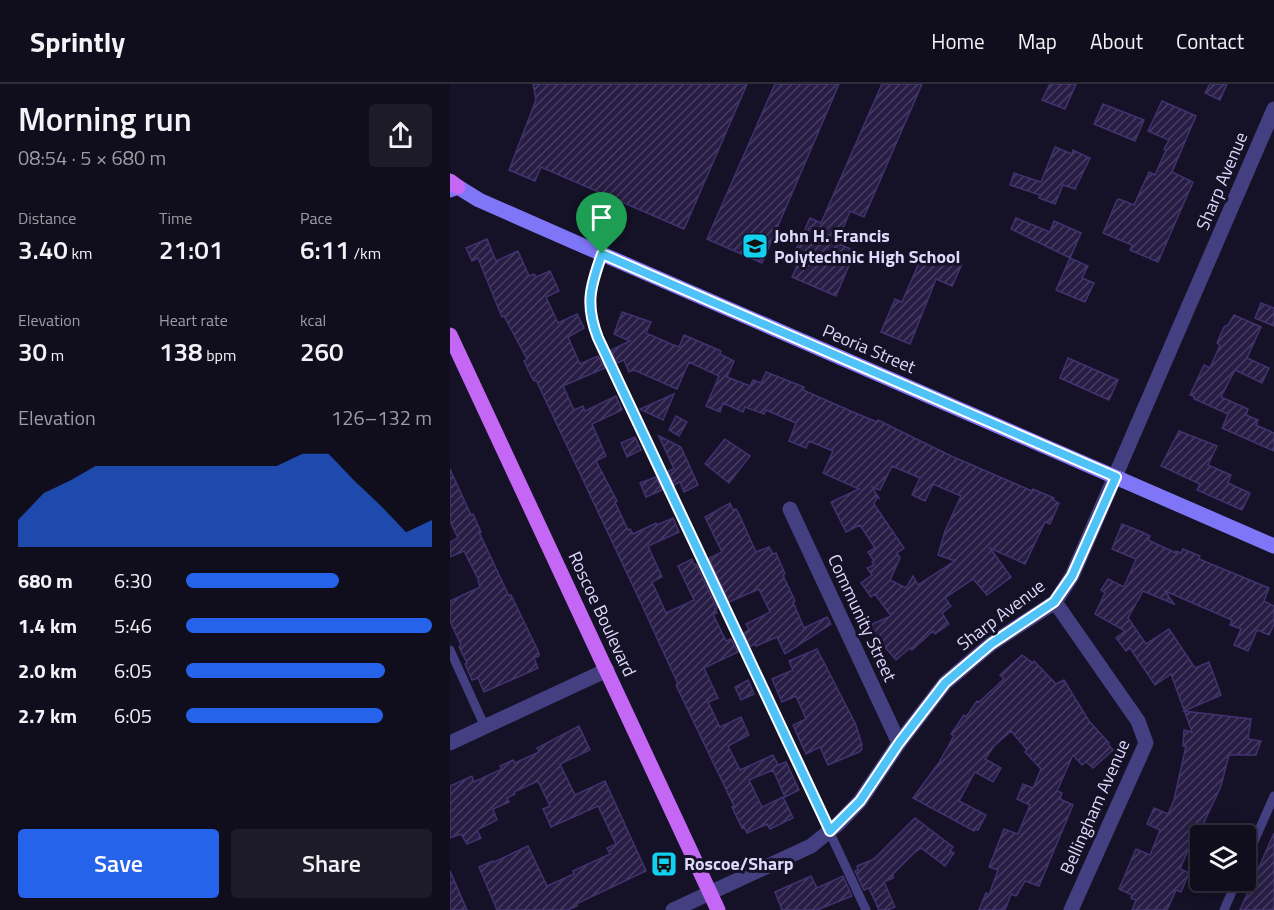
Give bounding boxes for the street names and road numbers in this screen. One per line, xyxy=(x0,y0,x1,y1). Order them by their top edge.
street label: Sharp Avenue xyxy=(1189,127,1254,234)
street label: Peoria Street xyxy=(818,317,921,381)
street label: Roscoe Boulevard xyxy=(562,547,643,681)
street label: Community Street xyxy=(821,550,904,687)
street label: Sharp Avenue xyxy=(951,572,1051,657)
street label: Bellingham Avenue xyxy=(1053,735,1136,879)

